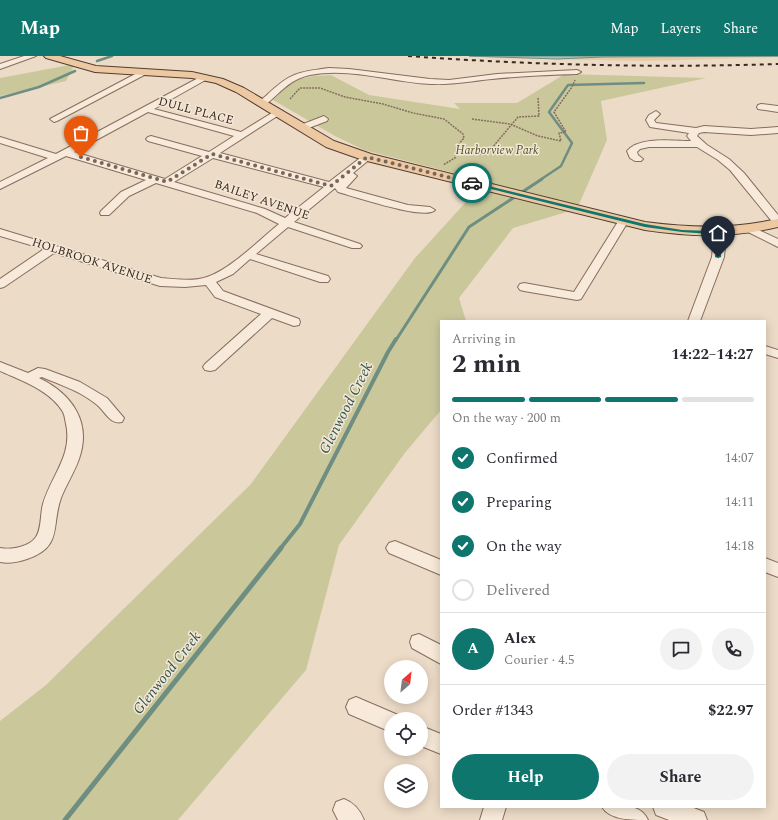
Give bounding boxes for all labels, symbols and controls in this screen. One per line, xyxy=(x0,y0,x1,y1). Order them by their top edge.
text: Map xyxy=(20,14,60,43)
text: Map xyxy=(610,18,639,39)
text: Layers xyxy=(661,18,701,39)
text: Share xyxy=(723,18,758,39)
street label: DULL PLACE xyxy=(156,92,236,130)
pin xyxy=(64,116,98,157)
icon: bag xyxy=(70,122,92,144)
park label: Harborview Park xyxy=(455,141,539,160)
courier xyxy=(452,163,492,203)
icon: car xyxy=(461,172,483,194)
street label: BAILEY AVENUE xyxy=(212,175,312,225)
pin xyxy=(701,216,735,257)
icon: home xyxy=(707,222,729,244)
street label: HOLBROOK AVENUE xyxy=(29,233,155,289)
text: Arriving in xyxy=(452,329,516,349)
text: 14:22–14:27 xyxy=(671,343,754,366)
text: 2 min xyxy=(452,344,521,384)
water label: Glenwood Creek xyxy=(313,358,379,458)
text: On the way · 200 m xyxy=(452,408,561,428)
icon: check xyxy=(452,447,474,469)
text: Confirmed xyxy=(486,447,558,470)
text: 14:07 xyxy=(725,448,754,468)
icon: check xyxy=(452,491,474,513)
text: Preparing xyxy=(486,491,552,514)
text: 14:11 xyxy=(725,492,754,512)
icon: check xyxy=(452,535,474,557)
text: On the way xyxy=(486,535,561,558)
text: 14:18 xyxy=(725,536,754,556)
text: Delivered xyxy=(486,579,550,602)
water label: Glenwood Creek xyxy=(127,626,207,720)
text: Alex xyxy=(504,627,536,650)
button: chat xyxy=(660,628,702,670)
button: phone xyxy=(712,628,754,670)
text: A xyxy=(467,637,479,660)
text: Courier · 4.5 xyxy=(504,650,574,670)
north arrow xyxy=(384,660,428,704)
map controls xyxy=(384,660,428,808)
text: Order #1343 xyxy=(452,699,533,722)
text: $22.97 xyxy=(708,699,754,722)
button: locate xyxy=(384,712,428,756)
button: Help xyxy=(452,754,599,800)
button: Share xyxy=(607,754,754,800)
button: layers xyxy=(384,764,428,808)

